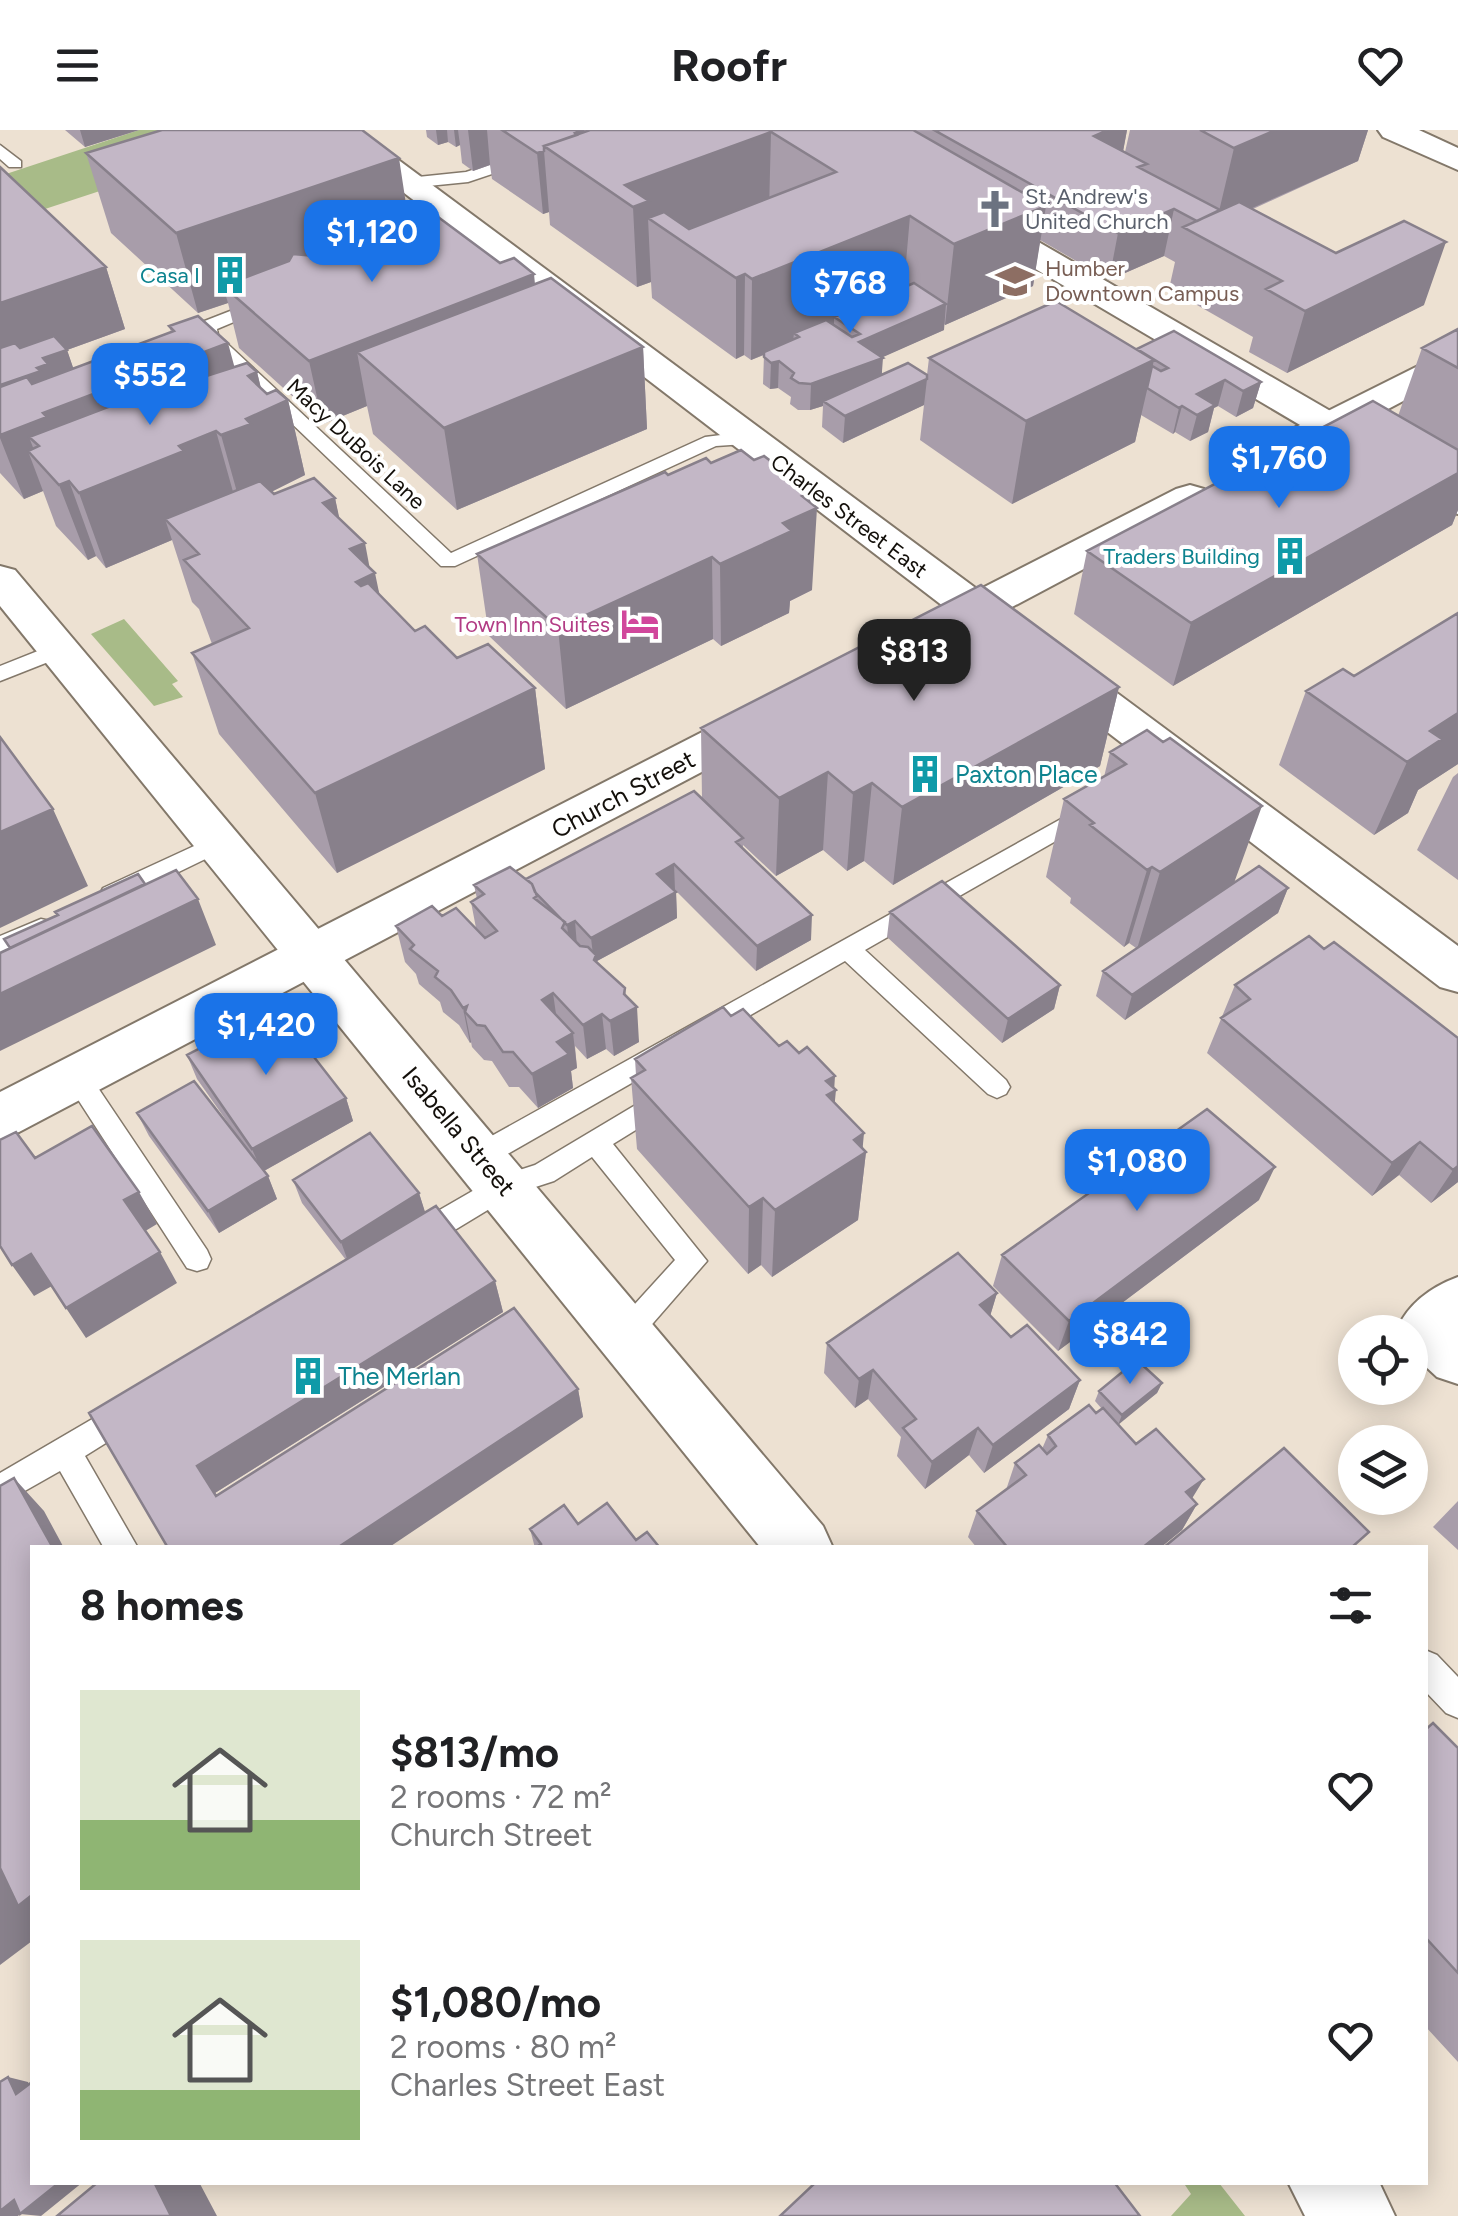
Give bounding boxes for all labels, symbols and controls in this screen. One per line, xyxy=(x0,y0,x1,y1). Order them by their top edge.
icon: menu xyxy=(50,38,105,93)
text: Roofr xyxy=(671,38,787,92)
icon: heart xyxy=(1353,38,1408,93)
place label: St. Andrew's United Church xyxy=(1025,183,1169,235)
church icon: St. Andrew's United Church xyxy=(974,188,1016,230)
pin: $1,120 xyxy=(291,200,453,285)
text: $1,120 xyxy=(326,213,418,251)
pin: $768 xyxy=(791,251,909,336)
building icon: Casa I xyxy=(209,254,251,296)
place label: Humber Downtown Campus xyxy=(1045,255,1239,307)
school or university icon: Humber Downtown Campus xyxy=(994,260,1036,302)
place label: Casa I xyxy=(140,262,200,289)
text: $768 xyxy=(813,264,887,302)
pin: $552 xyxy=(91,343,209,428)
text: $552 xyxy=(113,356,187,394)
street label: Macy DuBois Lane xyxy=(281,373,431,515)
pin: $1,760 xyxy=(1198,426,1360,511)
text: $1,760 xyxy=(1231,439,1327,477)
street label: Charles Street East xyxy=(765,448,933,584)
building icon: Traders Building xyxy=(1269,535,1311,577)
place label: Traders Building xyxy=(1103,543,1260,570)
hotel icon: Town Inn Suites xyxy=(619,603,661,645)
place label: Town Inn Suites xyxy=(454,611,610,638)
pin: $813 xyxy=(855,619,973,704)
text: $813 xyxy=(880,632,948,670)
street label: Church Street xyxy=(546,744,700,844)
building icon: Paxton Place xyxy=(904,753,946,795)
place label: Paxton Place xyxy=(955,759,1098,789)
pin: $1,420 xyxy=(185,993,347,1078)
text: $1,420 xyxy=(217,1006,315,1044)
street label: Isabella Street xyxy=(396,1060,522,1202)
pin: $1,080 xyxy=(1056,1129,1218,1214)
text: $1,080 xyxy=(1087,1142,1187,1180)
pin: $842 xyxy=(1071,1302,1189,1387)
text: $842 xyxy=(1092,1315,1168,1353)
map controls xyxy=(1338,1315,1428,1515)
button: locate xyxy=(1338,1315,1428,1405)
building icon: The Merlan xyxy=(287,1355,329,1397)
place label: The Merlan xyxy=(338,1361,461,1391)
button: layers xyxy=(1338,1425,1428,1515)
icon: filters xyxy=(1323,1578,1378,1633)
text: 8 homes xyxy=(80,1580,244,1631)
text: $813/mo xyxy=(390,1727,559,1778)
icon: home xyxy=(160,1730,280,1850)
icon: heart xyxy=(1323,1763,1378,1818)
text: 2 rooms · 72 m² xyxy=(390,1778,612,1816)
text: Church Street xyxy=(390,1816,592,1854)
text: $1,080/mo xyxy=(390,1977,601,2028)
icon: home xyxy=(160,1980,280,2100)
icon: heart xyxy=(1323,2013,1378,2068)
text: 2 rooms · 80 m² xyxy=(390,2028,617,2066)
text: Charles Street East xyxy=(390,2066,665,2104)

